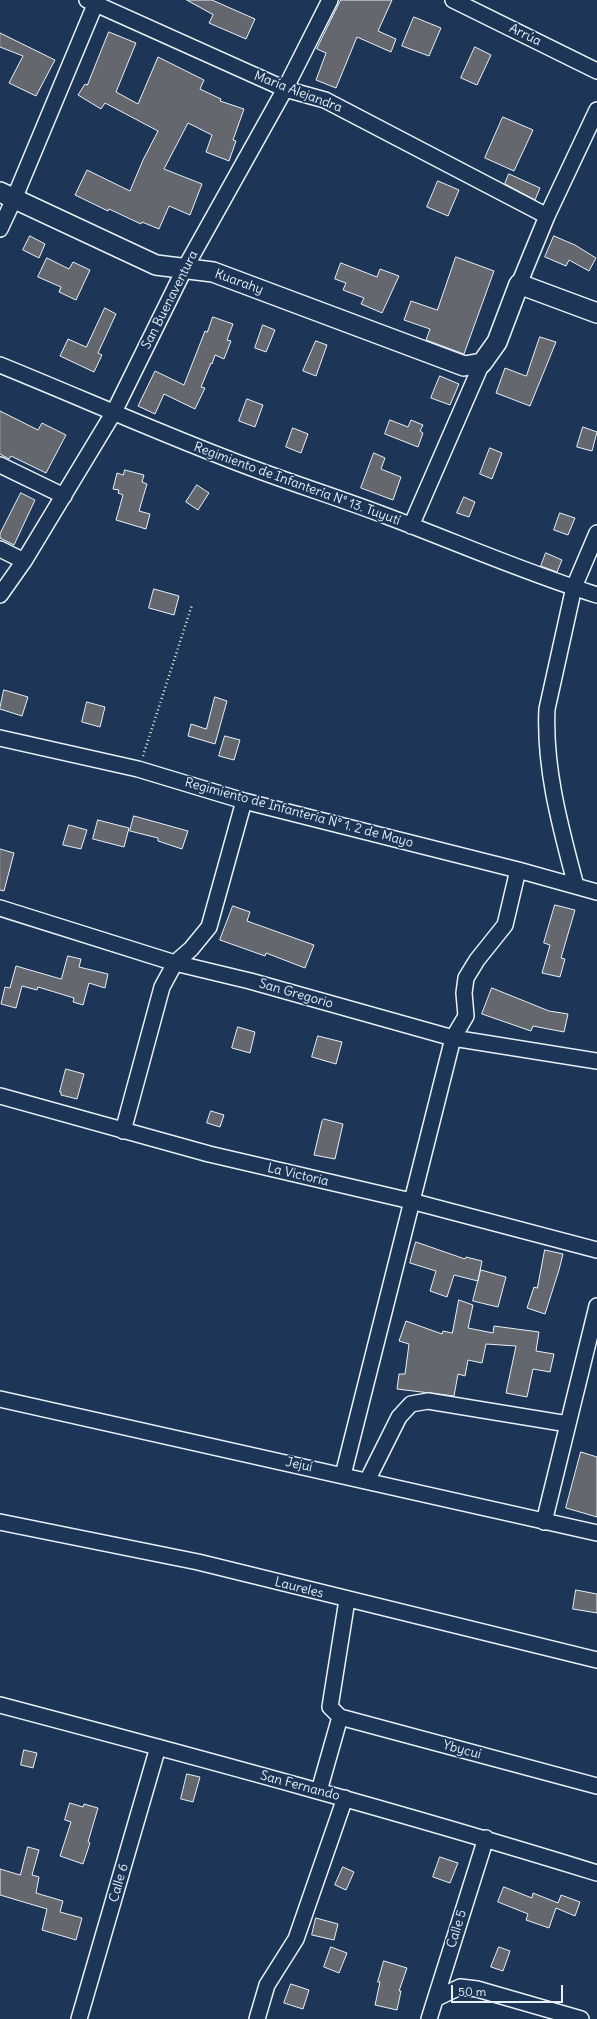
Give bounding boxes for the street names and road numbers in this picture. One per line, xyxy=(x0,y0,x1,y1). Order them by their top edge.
street label: Arrúa xyxy=(506,21,544,49)
street label: María Alejandra xyxy=(252,68,344,116)
street label: San Buenaventura xyxy=(138,248,202,352)
street label: Kuarahy xyxy=(213,266,265,298)
street label: Regimiento de Infantería N° 13. Tuyutí xyxy=(192,439,402,529)
street label: Regimiento de Infantería N° 1. 2 de Mayo xyxy=(183,775,415,851)
street label: San Gregorio xyxy=(257,976,335,1012)
street label: La Victoria xyxy=(266,1160,330,1190)
street label: Jejuí xyxy=(284,1455,314,1475)
street label: Laureles xyxy=(273,1574,325,1602)
street label: Ybycuí xyxy=(441,1737,483,1763)
street label: San Fernando xyxy=(259,1768,341,1804)
street label: Calle 6 xyxy=(106,1862,132,1904)
street label: Calle 5 xyxy=(444,1908,470,1950)

